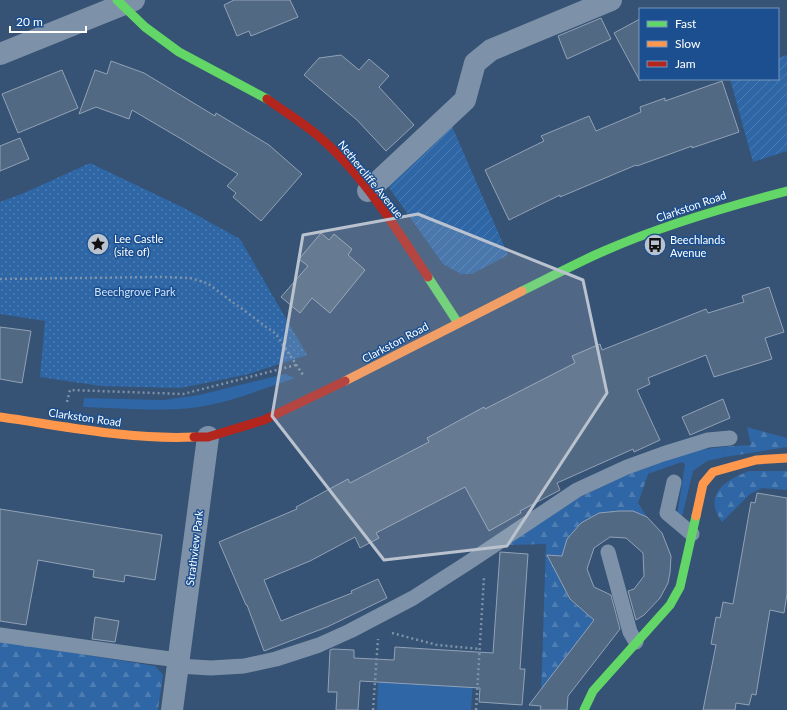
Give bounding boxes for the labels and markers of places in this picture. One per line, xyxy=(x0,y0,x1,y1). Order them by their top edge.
place icon: Lee Castle (site of) xyxy=(85,231,111,257)
place label: Lee Castle (site of) xyxy=(114,232,164,258)
bus stop icon: Beechlands Avenue xyxy=(642,232,668,258)
place label: Beechlands Avenue xyxy=(670,233,725,259)

